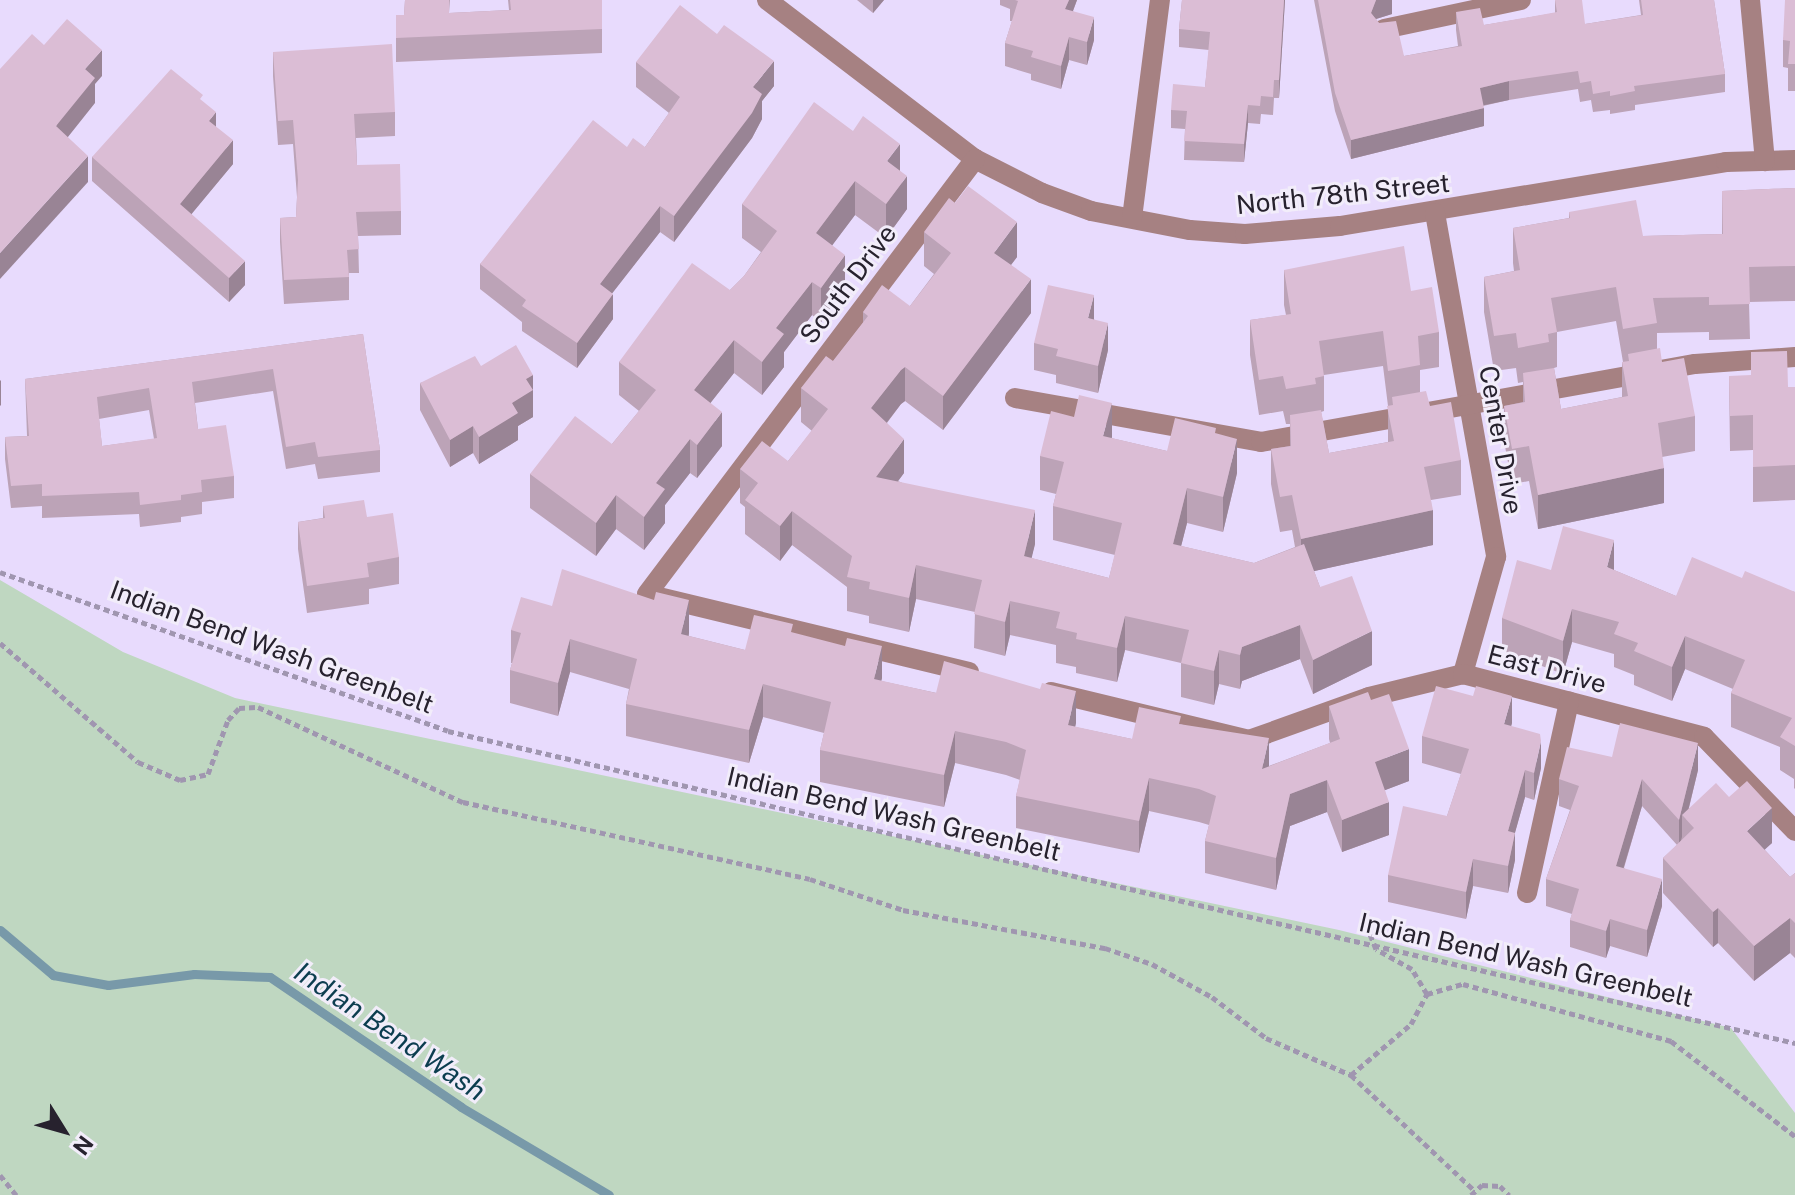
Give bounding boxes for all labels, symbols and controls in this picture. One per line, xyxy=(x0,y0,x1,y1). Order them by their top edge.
street label: North 78th Street xyxy=(1235,167,1451,221)
street label: South Drive xyxy=(793,218,903,350)
street label: Center Drive xyxy=(1473,363,1529,517)
street label: Indian Bend Wash Greenbelt xyxy=(106,574,438,720)
street label: East Drive xyxy=(1484,638,1610,700)
street label: Indian Bend Wash Greenbelt xyxy=(724,760,1064,868)
street label: Indian Bend Wash Greenbelt xyxy=(1356,906,1696,1014)
water label: Indian Bend Wash xyxy=(288,954,492,1108)
north arrow xyxy=(24,1091,104,1171)
text: N xyxy=(68,1131,99,1160)

